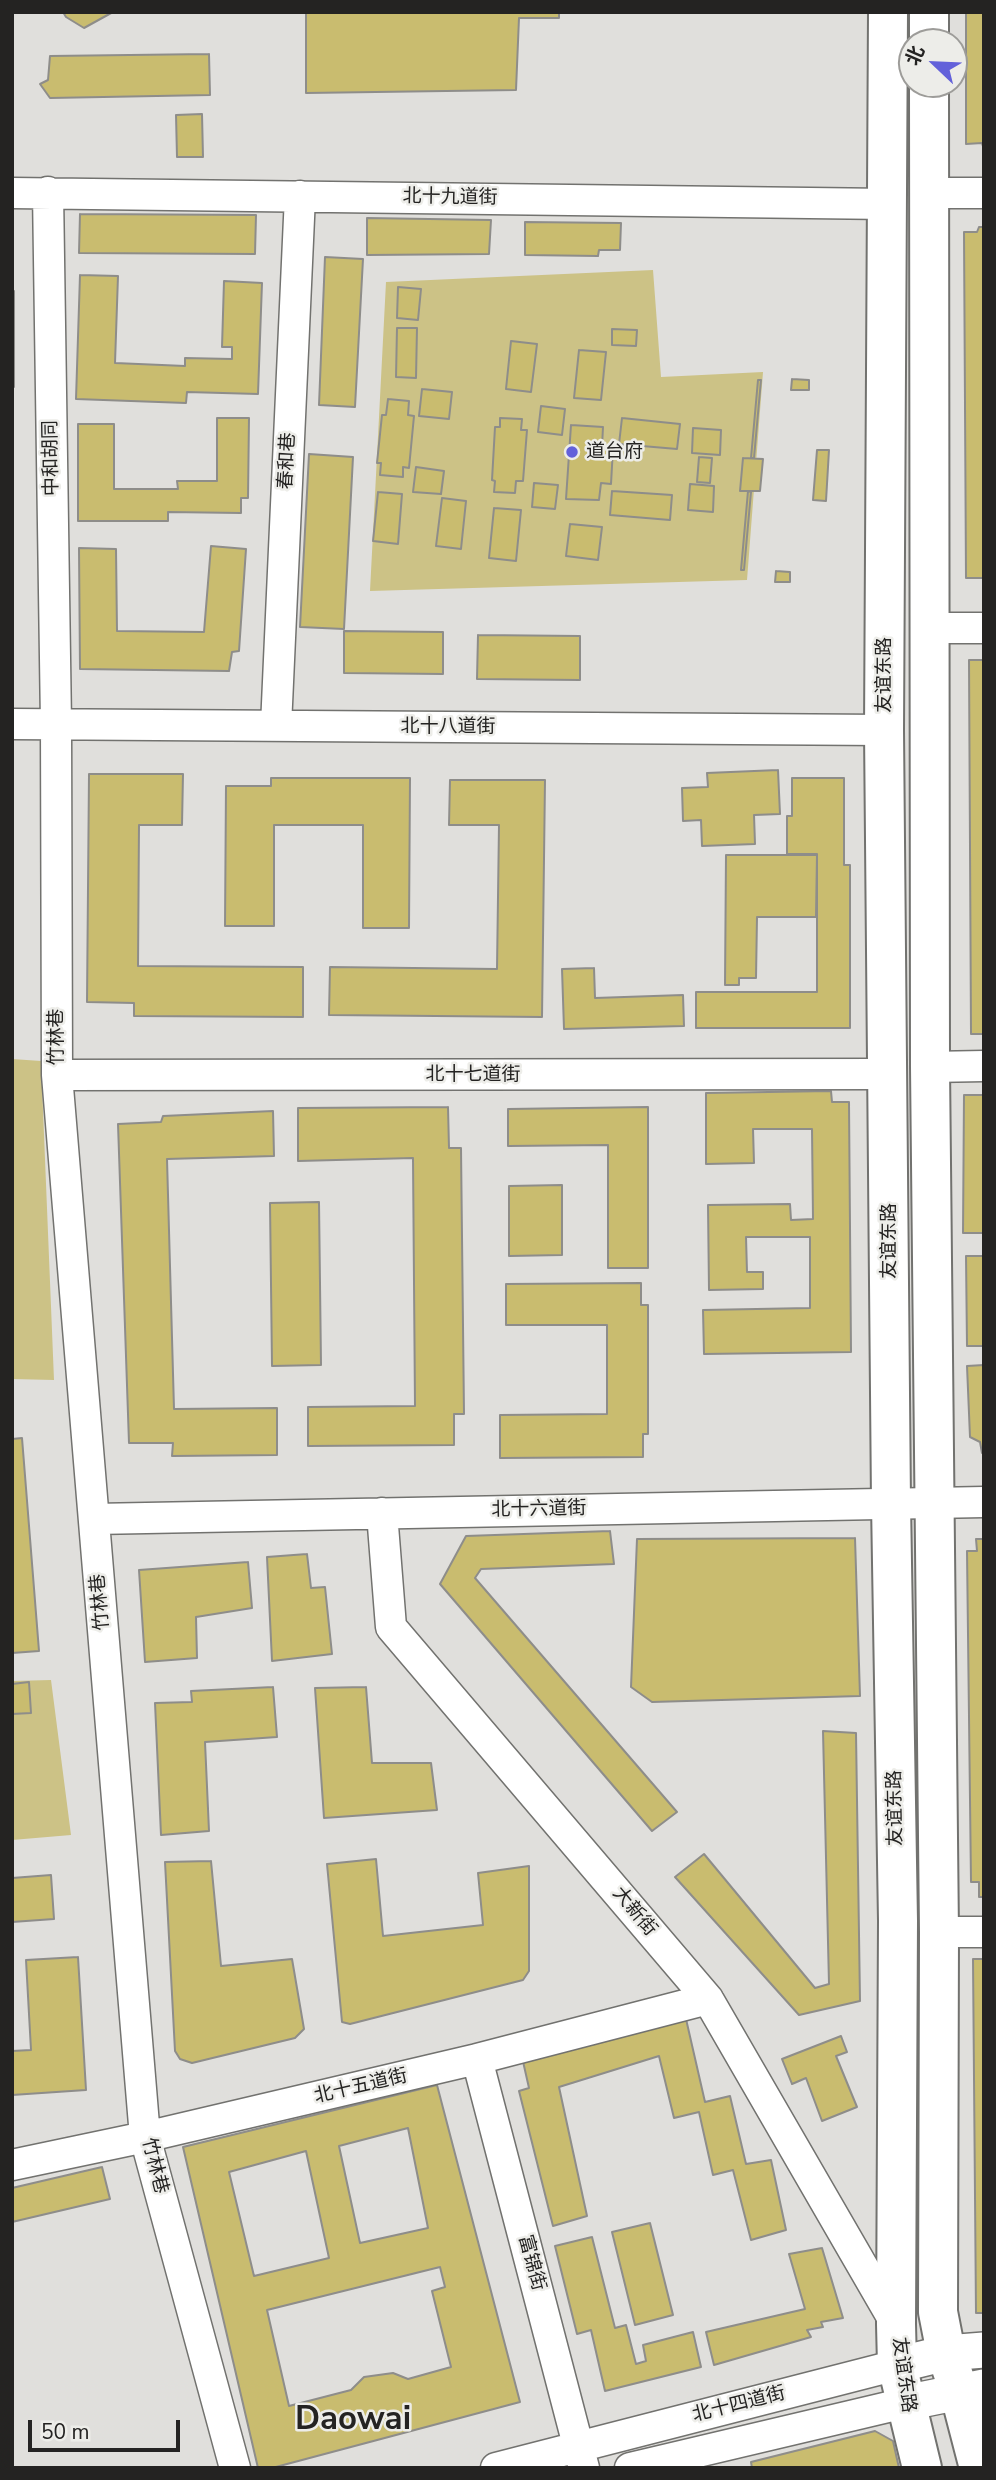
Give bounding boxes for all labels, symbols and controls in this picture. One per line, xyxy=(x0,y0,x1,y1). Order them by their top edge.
north arrow xyxy=(898,28,968,98)
text: 北 xyxy=(900,42,931,69)
street label: 北十九道街 xyxy=(402,186,498,210)
street label: 中和胡同 xyxy=(40,420,64,496)
street label: 春和巷 xyxy=(275,432,301,490)
place label: 道台府 xyxy=(586,441,643,463)
marker: 道台府 xyxy=(564,444,580,460)
street label: 友谊东路 xyxy=(874,637,896,713)
street label: 北十八道街 xyxy=(401,716,495,738)
street label: 竹林巷 xyxy=(46,1009,68,1065)
street label: 北十七道街 xyxy=(426,1064,520,1086)
street label: 友谊东路 xyxy=(879,1203,901,1279)
street label: 北十六道街 xyxy=(491,1498,587,1522)
street label: 竹林巷 xyxy=(87,1573,115,1631)
street label: 友谊东路 xyxy=(884,1770,908,1846)
street label: 大新街 xyxy=(607,1883,661,1941)
street label: 北十五道街 xyxy=(312,2065,410,2109)
street label: 竹林巷 xyxy=(136,2136,172,2196)
street label: 富锦街 xyxy=(513,2233,549,2293)
street label: 友谊东路 xyxy=(886,2336,920,2414)
street label: 北十四道街 xyxy=(690,2382,788,2428)
district label: Daowai xyxy=(295,2401,411,2441)
scale bar xyxy=(32,2406,184,2450)
text: 50 m xyxy=(41,2418,90,2446)

